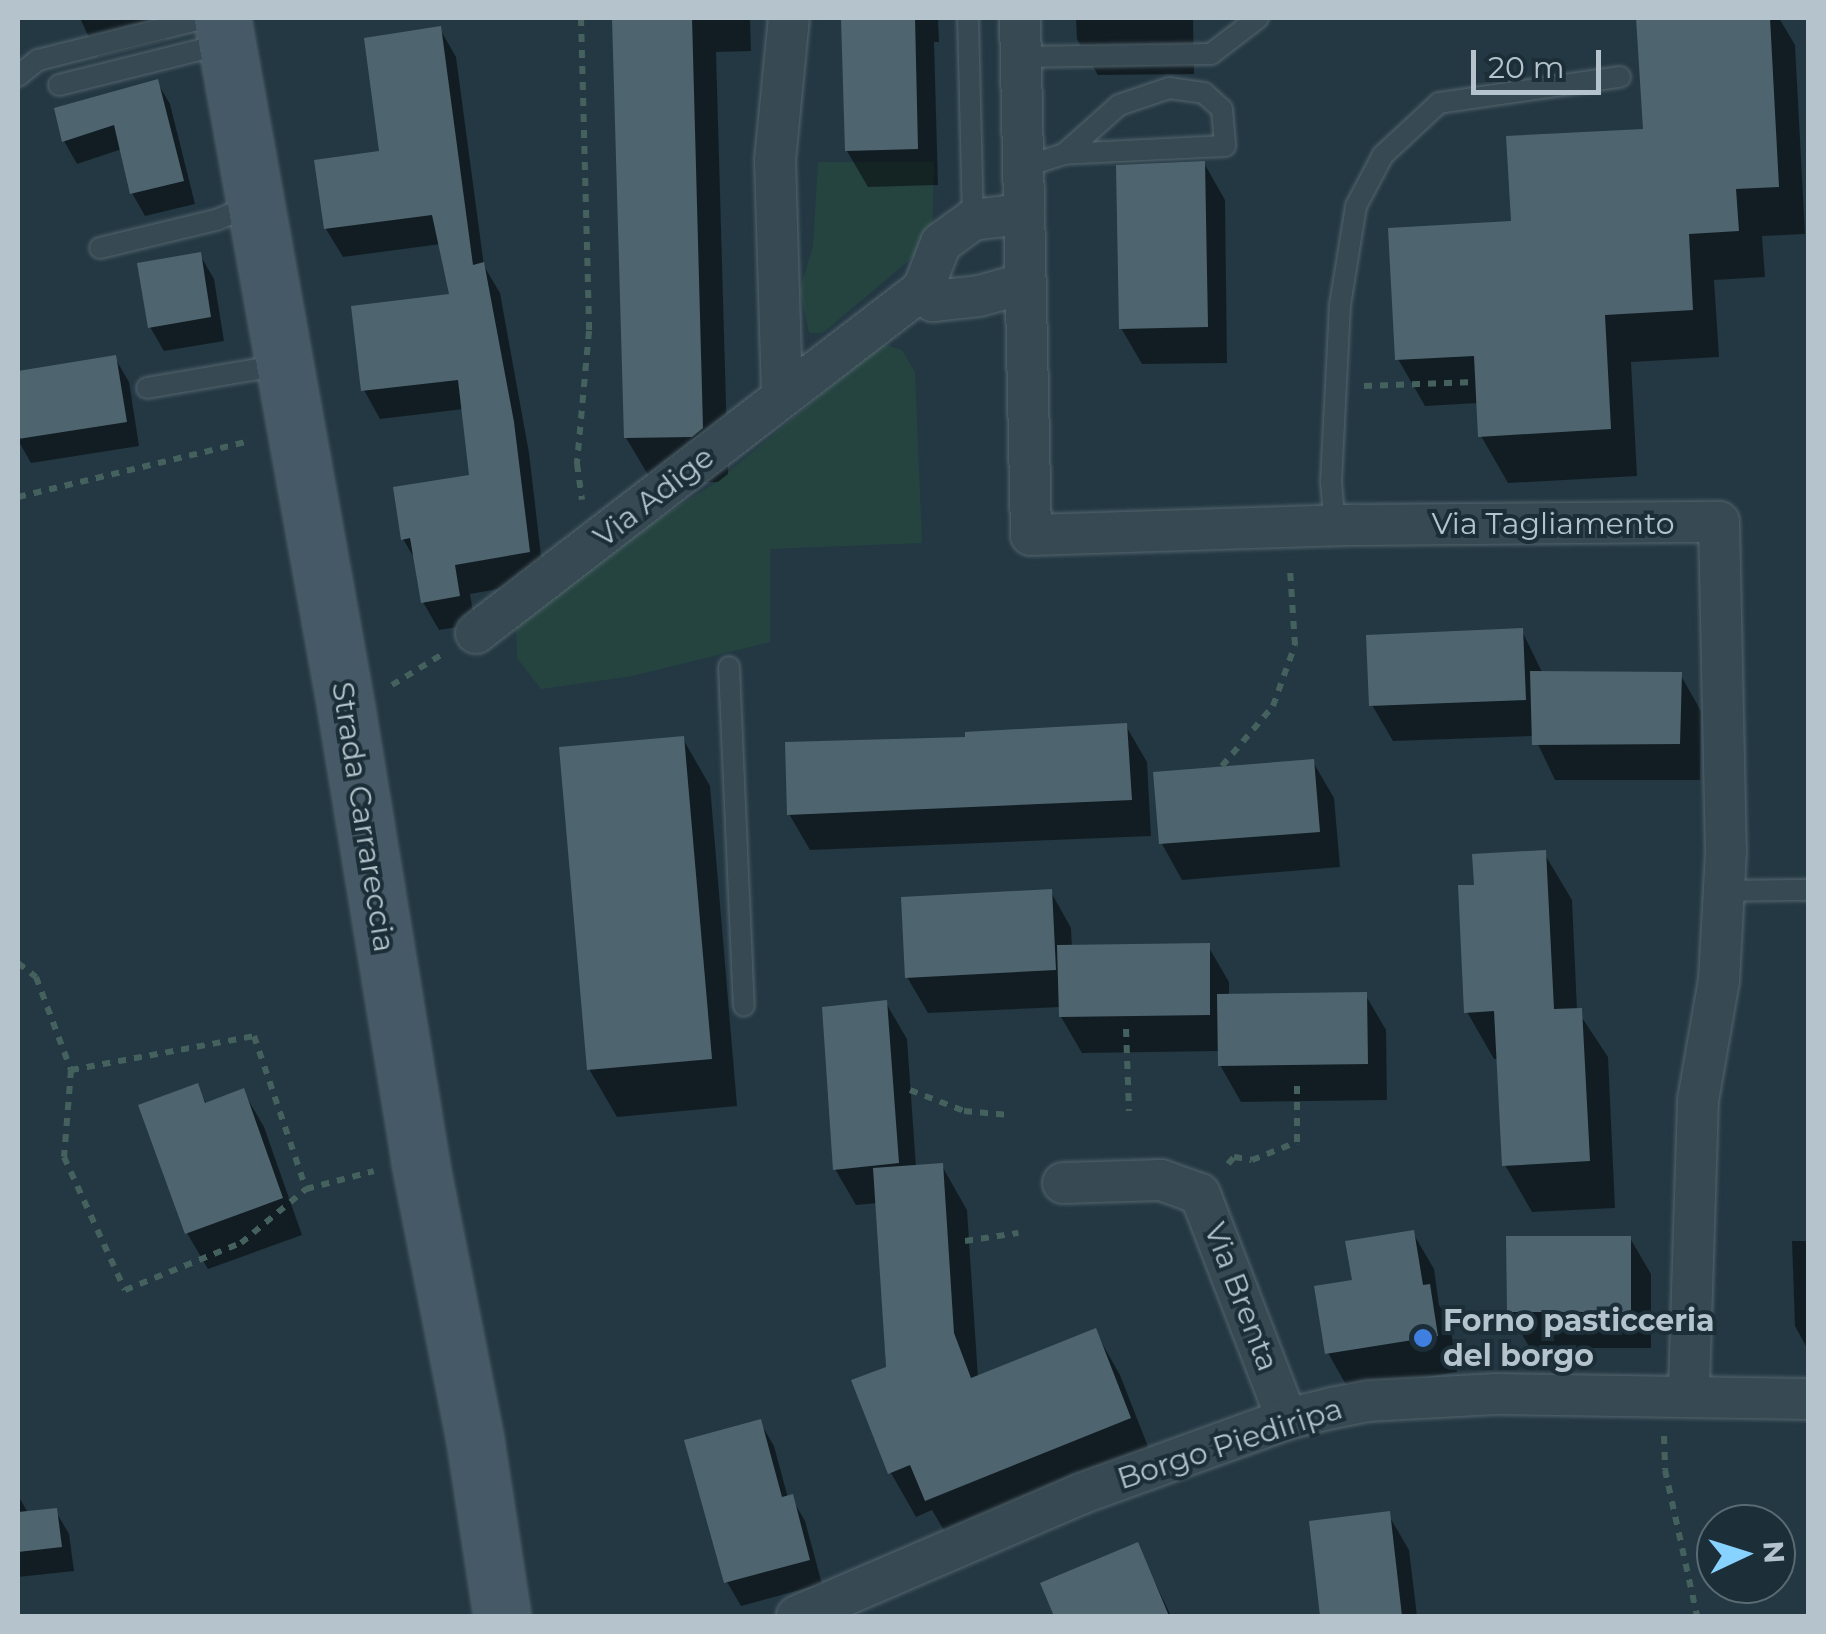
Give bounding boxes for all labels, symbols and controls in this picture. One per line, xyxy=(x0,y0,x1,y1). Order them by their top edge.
scale bar xyxy=(1476,30,1606,92)
text: 20 m xyxy=(1488,49,1565,86)
street label: Via Adige xyxy=(587,439,721,555)
street label: Via Tagliamento xyxy=(1431,506,1675,542)
street label: Strada Carrareccia xyxy=(324,679,402,955)
street label: Via Brenta xyxy=(1196,1218,1286,1376)
place label: Forno pasticceria del borgo xyxy=(1443,1303,1715,1374)
marker: Forno pasticceria del borgo xyxy=(1412,1327,1434,1349)
street label: Borgo Piediripa xyxy=(1113,1391,1347,1497)
north arrow xyxy=(1696,1504,1796,1604)
text: N xyxy=(1756,1540,1792,1565)

